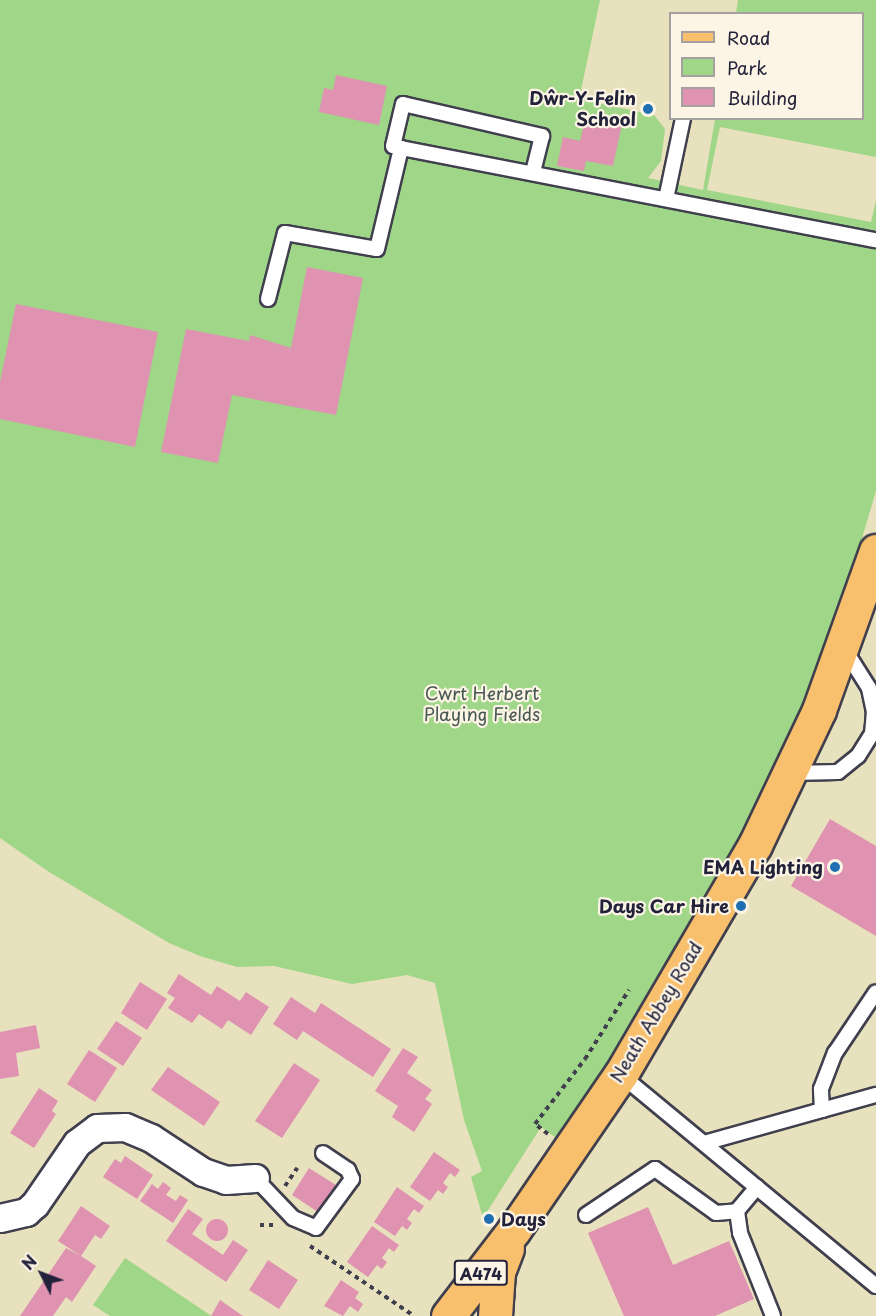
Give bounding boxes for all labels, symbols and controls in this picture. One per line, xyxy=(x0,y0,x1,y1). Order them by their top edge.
legend xyxy=(669,12,864,120)
text: Road xyxy=(727,24,771,51)
text: Park xyxy=(727,54,767,81)
text: Building xyxy=(727,84,797,111)
place label: Dŵr-Y-Felin School xyxy=(529,88,636,130)
marker: Dŵr-Y-Felin School xyxy=(641,102,655,116)
park label: Cwrt Herbert Playing Fields xyxy=(423,683,541,726)
place label: EMA Lighting xyxy=(702,856,823,878)
marker: EMA Lighting xyxy=(828,860,842,874)
place label: Days Car Hire xyxy=(599,895,729,917)
marker: Days Car Hire xyxy=(734,899,748,913)
street label: Neath Abbey Road xyxy=(605,937,707,1087)
place label: Days xyxy=(501,1208,546,1230)
marker: Days xyxy=(482,1212,496,1226)
north arrow xyxy=(12,1244,72,1304)
text: N xyxy=(15,1249,42,1275)
road number: A474 xyxy=(452,1260,510,1286)

